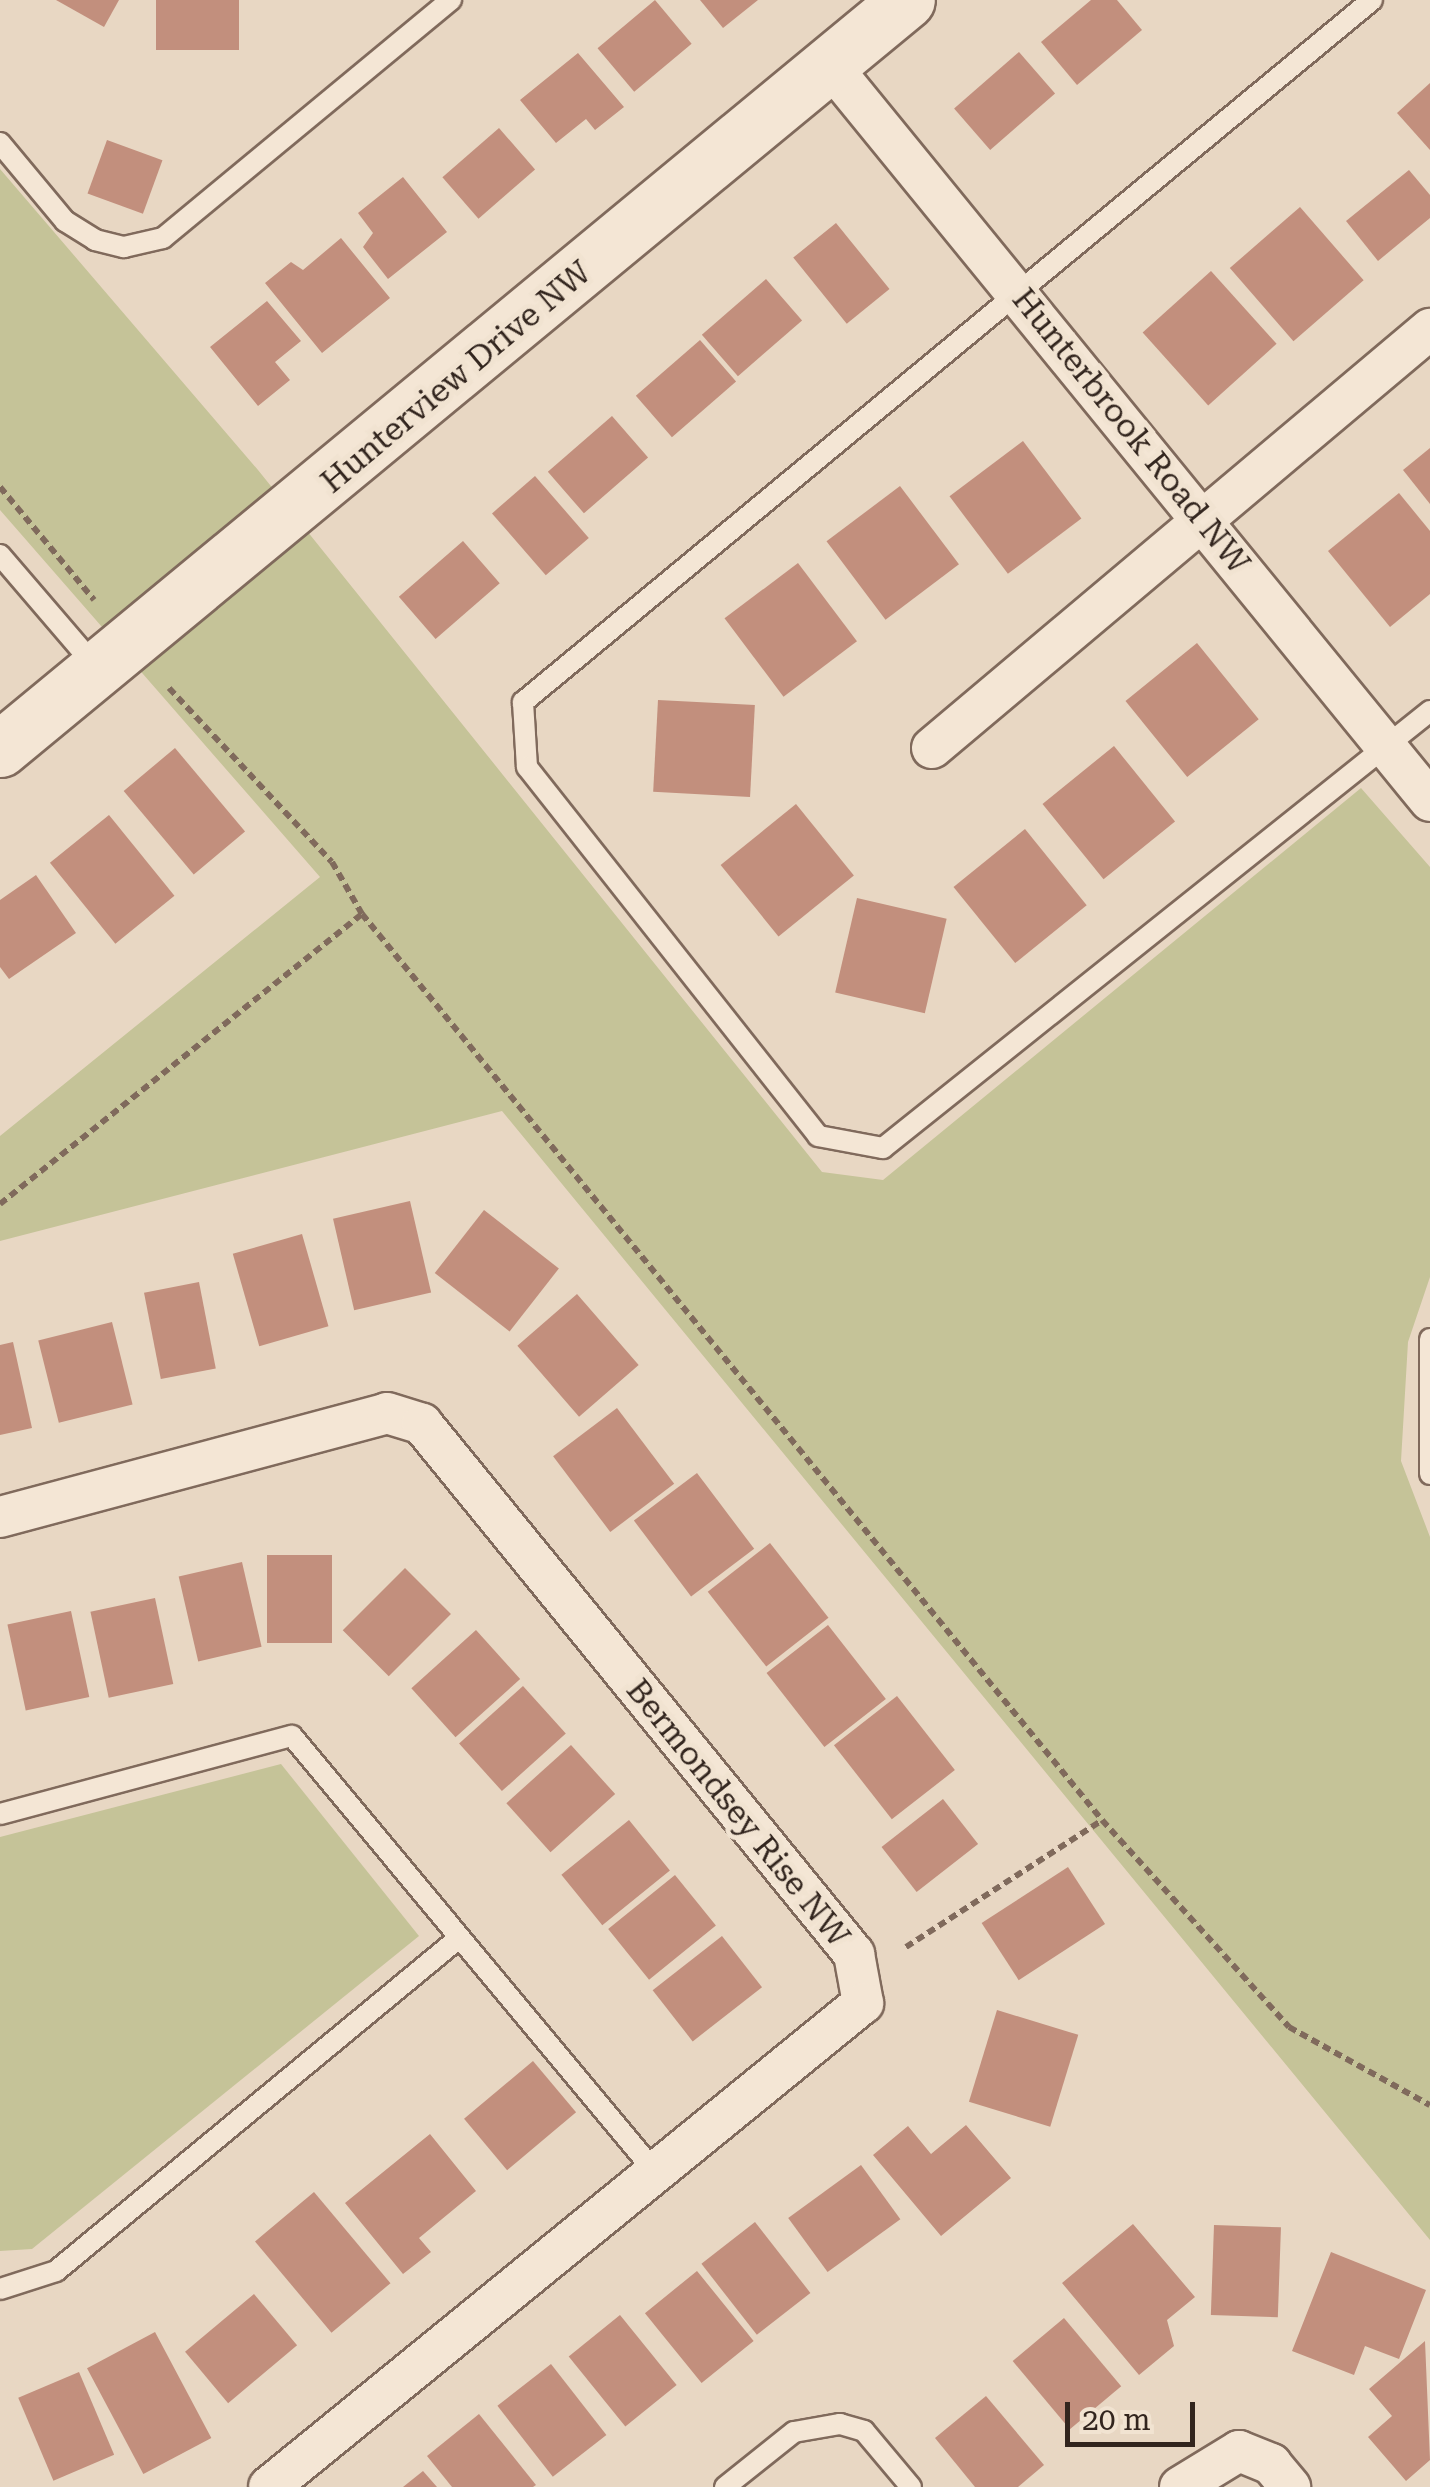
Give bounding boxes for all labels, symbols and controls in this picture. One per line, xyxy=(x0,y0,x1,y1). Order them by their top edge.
street label: Hunterview Drive NW xyxy=(313,253,599,501)
street label: Hunterbrook Road NW xyxy=(1004,281,1258,581)
street label: Bermondsey Rise NW xyxy=(618,1672,858,1954)
scale bar xyxy=(1070,2382,1200,2444)
text: 20 m xyxy=(1082,2402,1151,2437)

